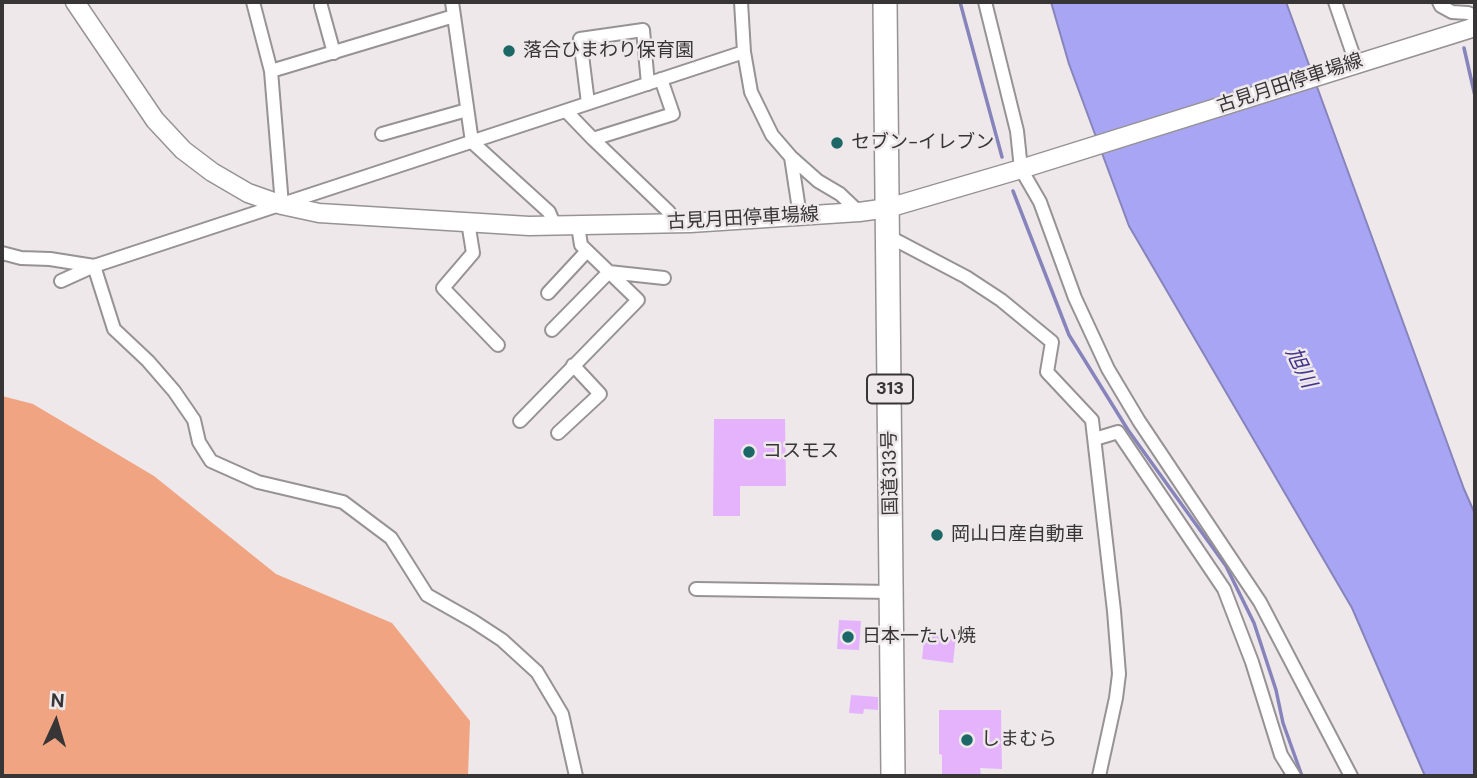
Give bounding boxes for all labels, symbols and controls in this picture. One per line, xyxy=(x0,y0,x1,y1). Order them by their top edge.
place label: 落合ひまわり保育園 xyxy=(523,40,694,62)
marker: 落合ひまわり保育園 xyxy=(501,43,517,59)
street label: 古見月田停車場線 xyxy=(1214,50,1366,118)
place label: セブン-イレブン xyxy=(851,132,994,154)
marker: セブン-イレブン xyxy=(829,135,845,151)
street label: 古見月田停車場線 xyxy=(667,204,819,234)
water label: 旭川 xyxy=(1279,344,1321,392)
road number: 313 xyxy=(867,374,913,404)
street label: 国道313号 xyxy=(879,430,903,516)
place label: コスモス xyxy=(763,441,839,463)
marker: コスモス xyxy=(741,444,757,460)
place label: 岡山日産自動車 xyxy=(951,524,1084,546)
marker: 岡山日産自動車 xyxy=(929,527,945,543)
place label: 日本一たい焼 xyxy=(862,626,976,648)
marker: 日本一たい焼 xyxy=(840,629,856,645)
north arrow xyxy=(21,687,91,757)
text: N xyxy=(50,688,65,714)
place label: しまむら xyxy=(981,729,1057,751)
marker: しまむら xyxy=(959,732,975,748)

